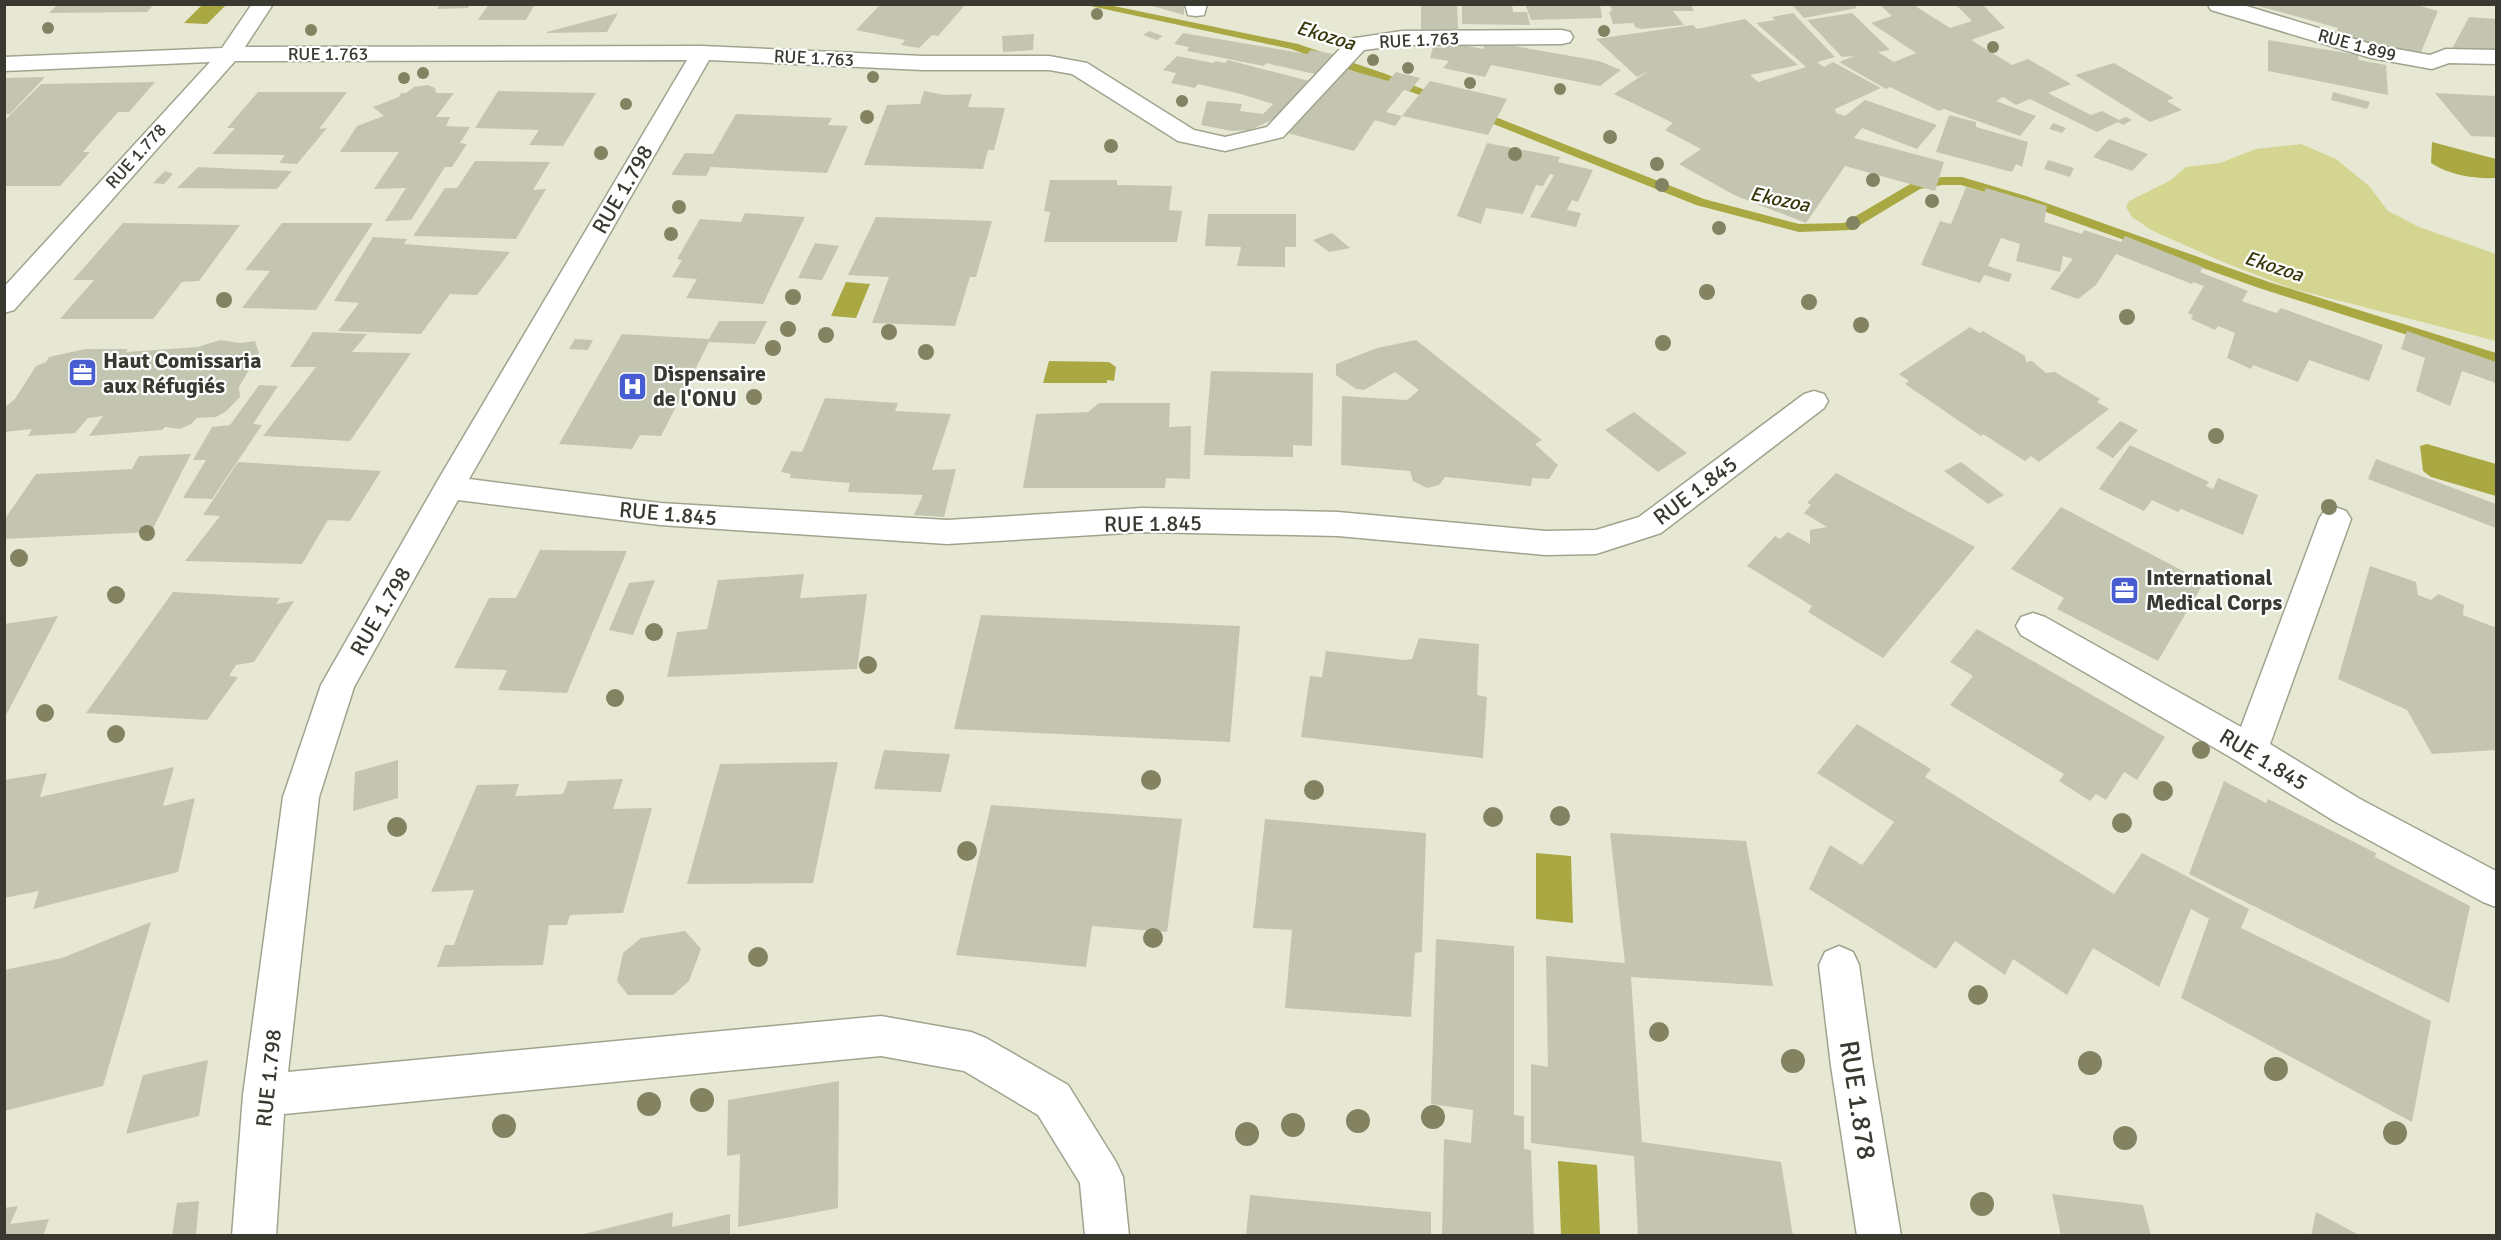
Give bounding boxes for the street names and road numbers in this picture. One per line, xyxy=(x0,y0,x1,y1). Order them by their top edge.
street label: RUE 1.899 xyxy=(2315,24,2399,66)
street label: RUE 1.763 xyxy=(1378,27,1460,53)
street label: RUE 1.763 xyxy=(288,43,368,65)
street label: RUE 1.763 xyxy=(773,45,855,71)
street label: RUE 1.778 xyxy=(101,119,171,193)
street label: RUE 1.798 xyxy=(586,140,659,239)
street label: RUE 1.845 xyxy=(1648,450,1743,531)
street label: RUE 1.845 xyxy=(618,496,718,531)
street label: RUE 1.845 xyxy=(1104,509,1202,538)
street label: RUE 1.798 xyxy=(344,562,417,661)
street label: RUE 1.845 xyxy=(2215,723,2313,796)
street label: RUE 1.798 xyxy=(250,1028,287,1128)
street label: RUE 1.878 xyxy=(1832,1038,1883,1162)

